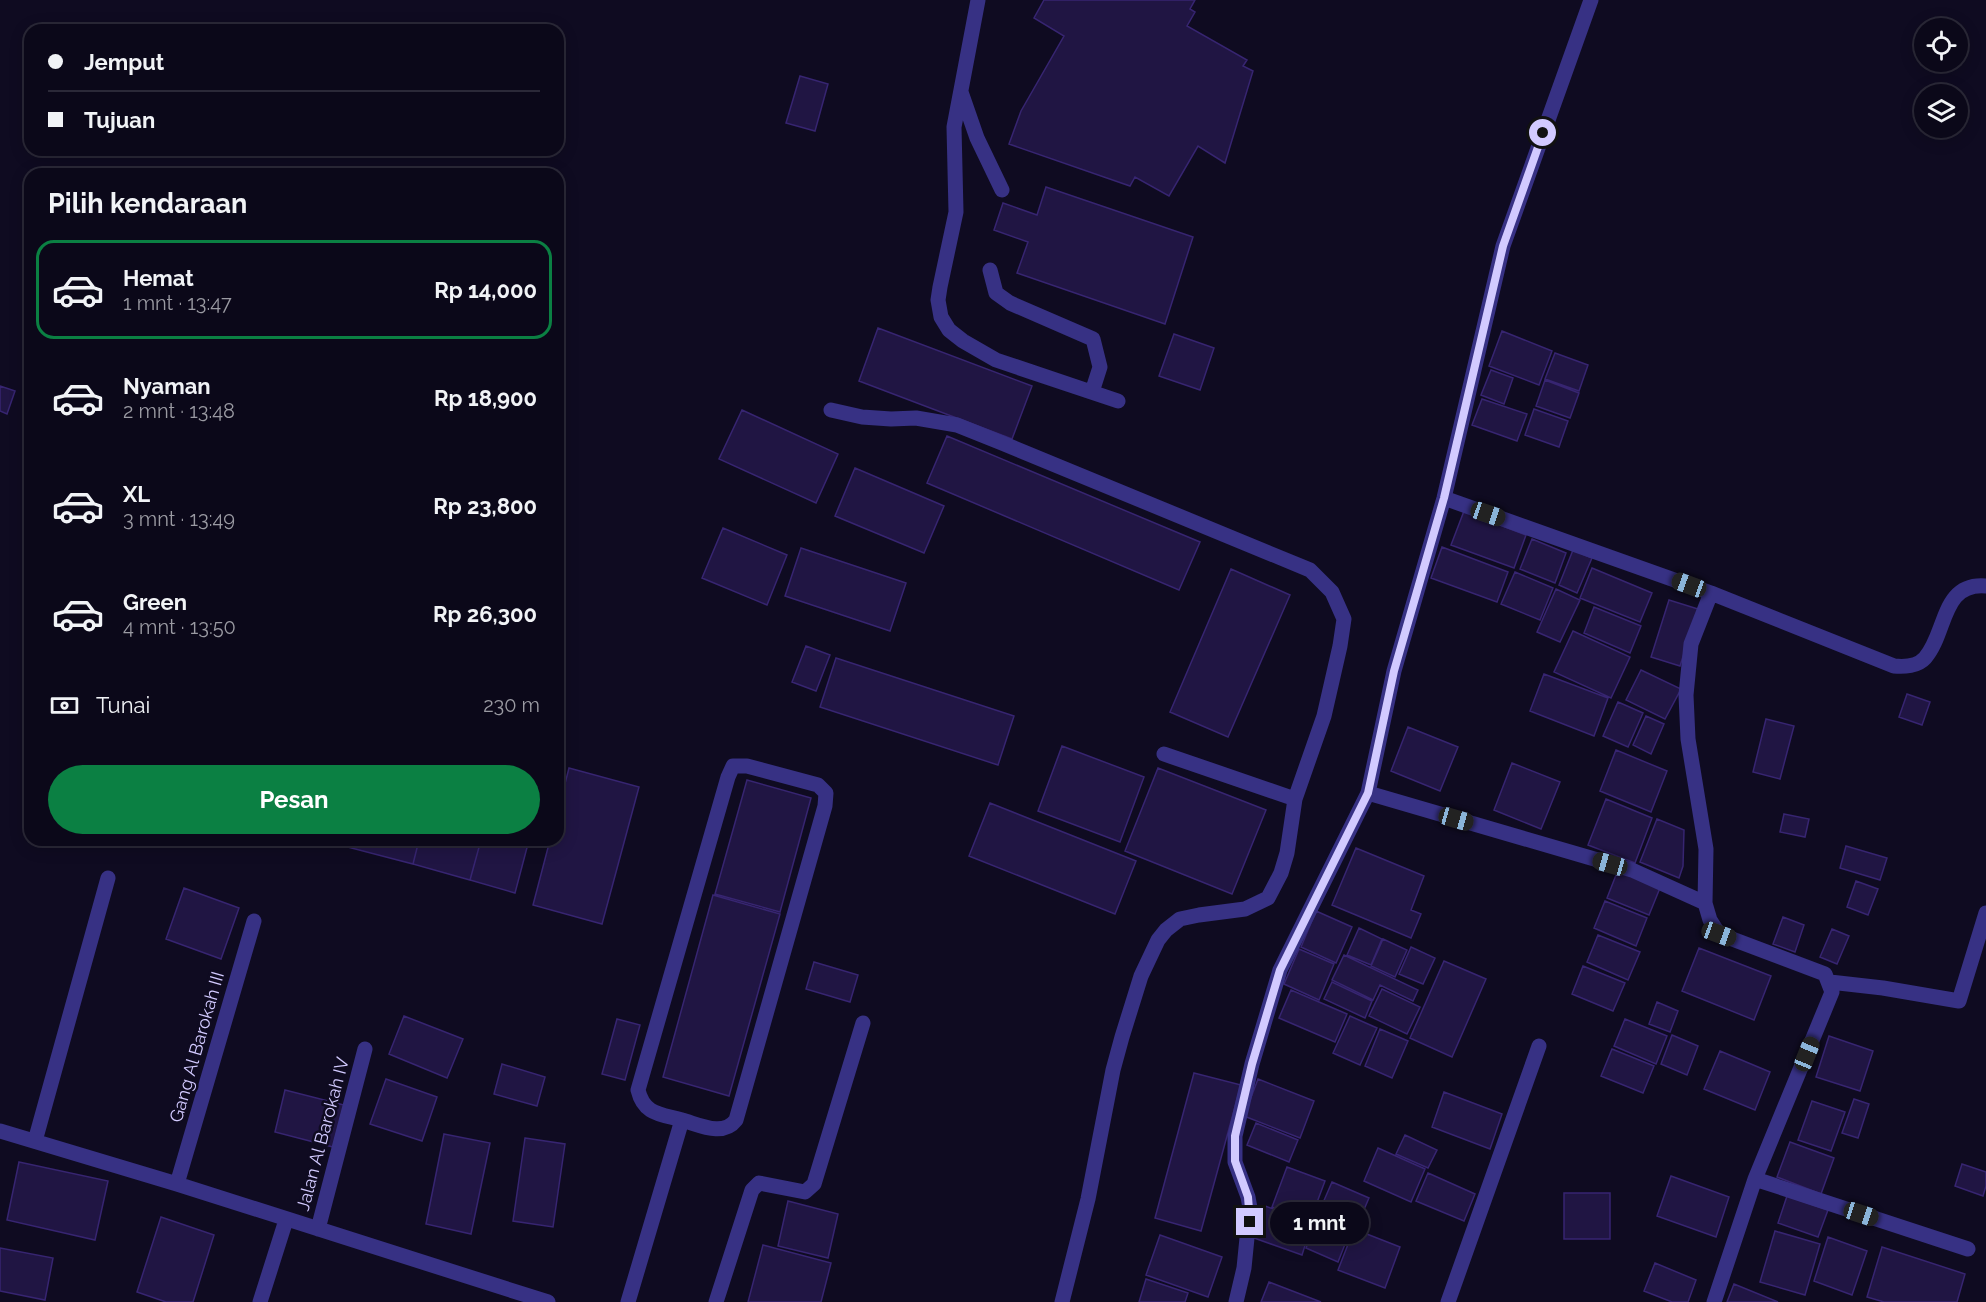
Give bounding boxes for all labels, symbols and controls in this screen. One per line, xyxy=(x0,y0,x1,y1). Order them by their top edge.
map controls xyxy=(1914,18,1968,138)
button: locate xyxy=(1914,18,1968,72)
text: Jemput xyxy=(84,49,164,75)
button: layers xyxy=(1914,84,1968,138)
text: Tujuan xyxy=(84,107,155,133)
route start xyxy=(1529,119,1556,146)
text: Pilih kendaraan xyxy=(48,188,247,219)
icon: car xyxy=(51,263,105,317)
text: Hemat xyxy=(123,265,194,291)
text: Rp 14,000 xyxy=(434,277,537,303)
text: 1 mnt · 13:47 xyxy=(123,291,232,315)
icon: car xyxy=(51,371,105,425)
text: Nyaman xyxy=(123,373,211,399)
text: Rp 18,900 xyxy=(434,385,537,411)
text: 2 mnt · 13:48 xyxy=(123,399,235,423)
icon: car xyxy=(51,479,105,533)
text: XL xyxy=(123,481,150,507)
text: Rp 23,800 xyxy=(433,493,537,519)
car xyxy=(1468,500,1508,528)
text: 3 mnt · 13:49 xyxy=(123,507,235,531)
car xyxy=(1669,570,1709,600)
icon: car xyxy=(51,587,105,641)
text: Green xyxy=(123,589,187,615)
text: Rp 26,300 xyxy=(433,601,537,627)
text: 4 mnt · 13:50 xyxy=(123,615,236,639)
icon: cash xyxy=(48,689,81,722)
text: Tunai xyxy=(96,692,150,718)
text: 230 m xyxy=(483,693,540,717)
button: Pesan xyxy=(48,765,540,834)
car xyxy=(1436,805,1476,833)
car xyxy=(1590,850,1630,878)
car xyxy=(1699,919,1739,949)
street label: Gang Al Barokah III xyxy=(165,969,228,1125)
car xyxy=(1792,1034,1822,1074)
street label: Jalan Al Barokah IV xyxy=(292,1055,353,1213)
car xyxy=(1841,1200,1881,1228)
callout: 1 mnt xyxy=(1271,1201,1370,1243)
route end xyxy=(1236,1208,1263,1235)
text: 1 mnt xyxy=(1293,1211,1346,1235)

